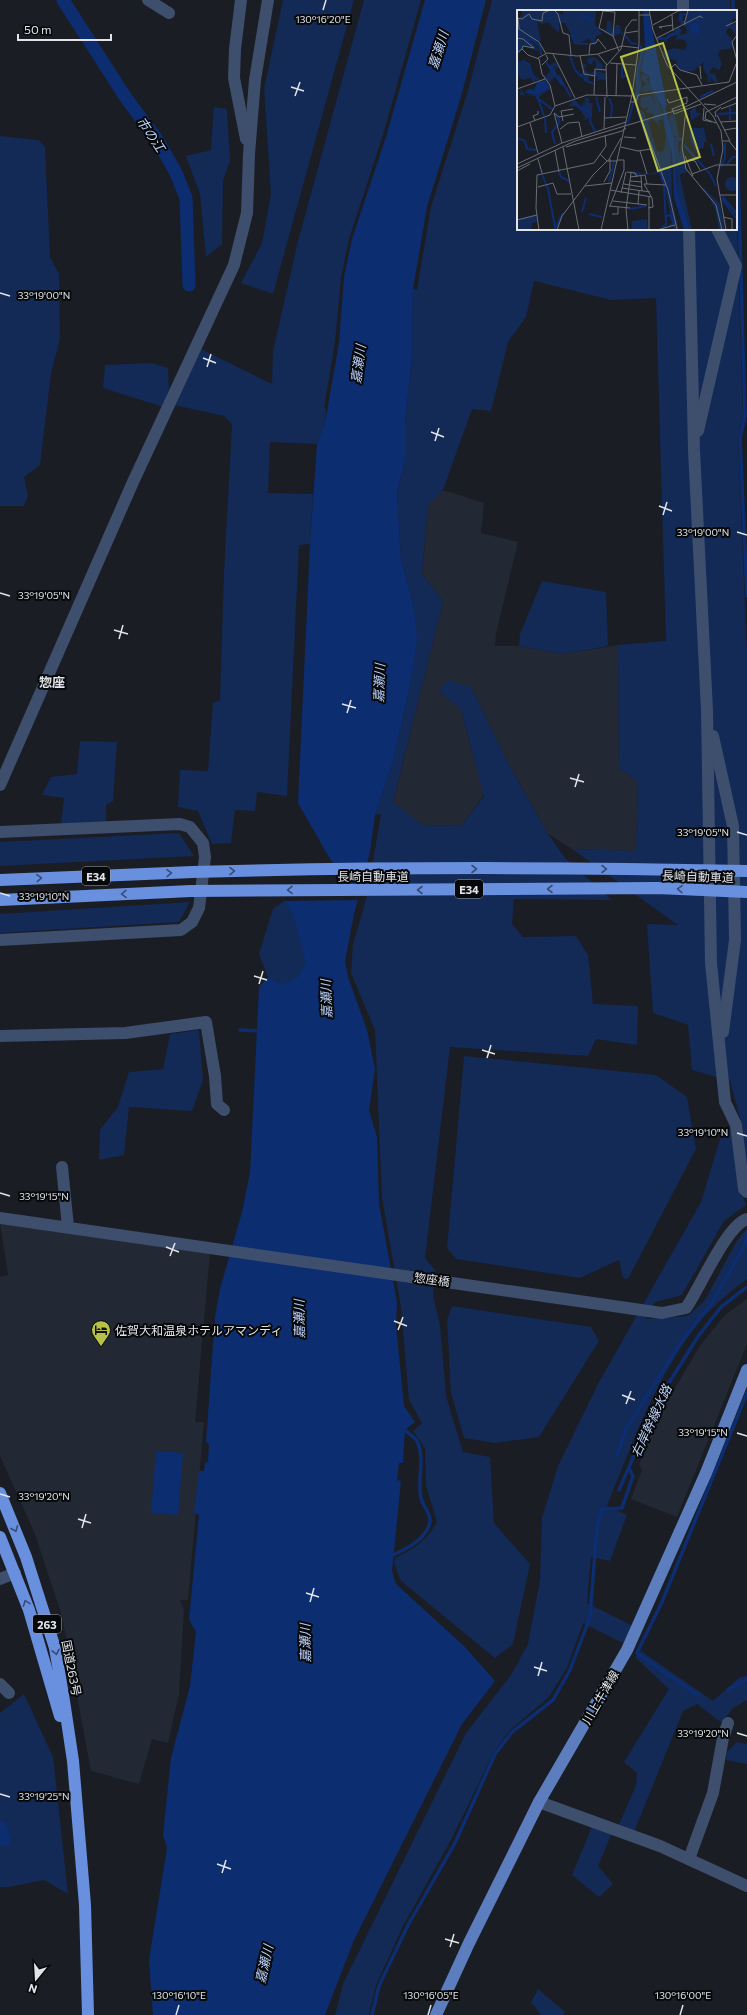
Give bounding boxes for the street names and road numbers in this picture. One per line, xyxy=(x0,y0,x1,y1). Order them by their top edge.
road number: E34 xyxy=(82,867,110,885)
street label: 長崎自動車道 xyxy=(662,868,734,884)
street label: 長崎自動車道 xyxy=(337,869,409,883)
road number: E34 xyxy=(455,880,483,898)
street label: 惣座橋 xyxy=(413,1270,451,1288)
road number: 263 xyxy=(33,1615,61,1633)
street label: 国道263号 xyxy=(60,1639,84,1697)
street label: 川上牛津線 xyxy=(579,1668,621,1726)

